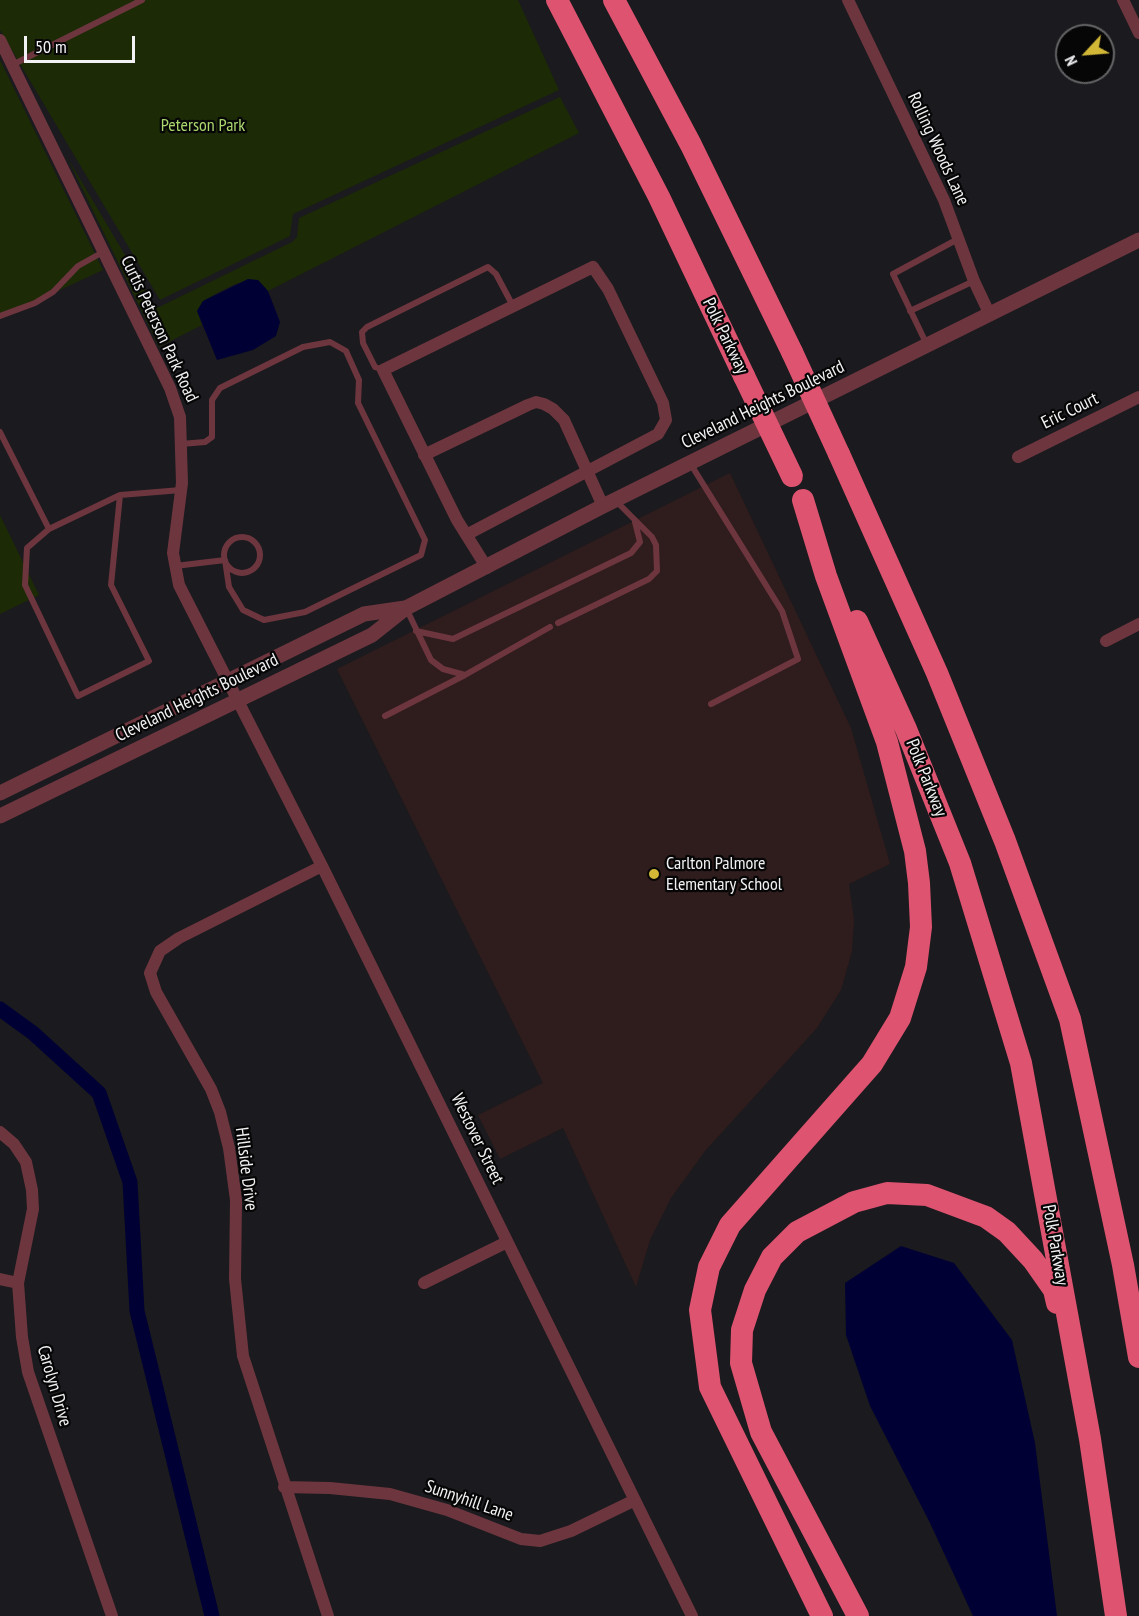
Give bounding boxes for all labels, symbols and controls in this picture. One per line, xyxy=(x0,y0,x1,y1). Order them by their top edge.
scale bar xyxy=(27,24,138,62)
north arrow xyxy=(1055,24,1115,84)
text: 50 m xyxy=(35,35,67,58)
text: N xyxy=(1060,53,1082,69)
street label: Rolling Woods Lane xyxy=(902,89,974,209)
park label: Peterson Park xyxy=(161,115,245,137)
street label: Curtis Peterson Park Road xyxy=(116,252,202,406)
street label: Polk Parkway xyxy=(697,295,753,377)
street label: Cleveland Heights Boulevard xyxy=(678,356,848,454)
street label: Eric Court xyxy=(1038,388,1102,434)
street label: Cleveland Heights Boulevard xyxy=(112,649,282,747)
street label: Polk Parkway xyxy=(901,736,951,820)
place label: Carlton Palmore Elementary School xyxy=(666,853,782,896)
marker: Carlton Palmore Elementary School xyxy=(647,867,661,881)
street label: Westover Street xyxy=(446,1090,508,1188)
street label: Hillside Drive xyxy=(230,1126,262,1212)
street label: Polk Parkway xyxy=(1037,1203,1073,1287)
street label: Carolyn Drive xyxy=(32,1343,76,1429)
street label: Sunnyhill Lane xyxy=(422,1476,516,1526)

